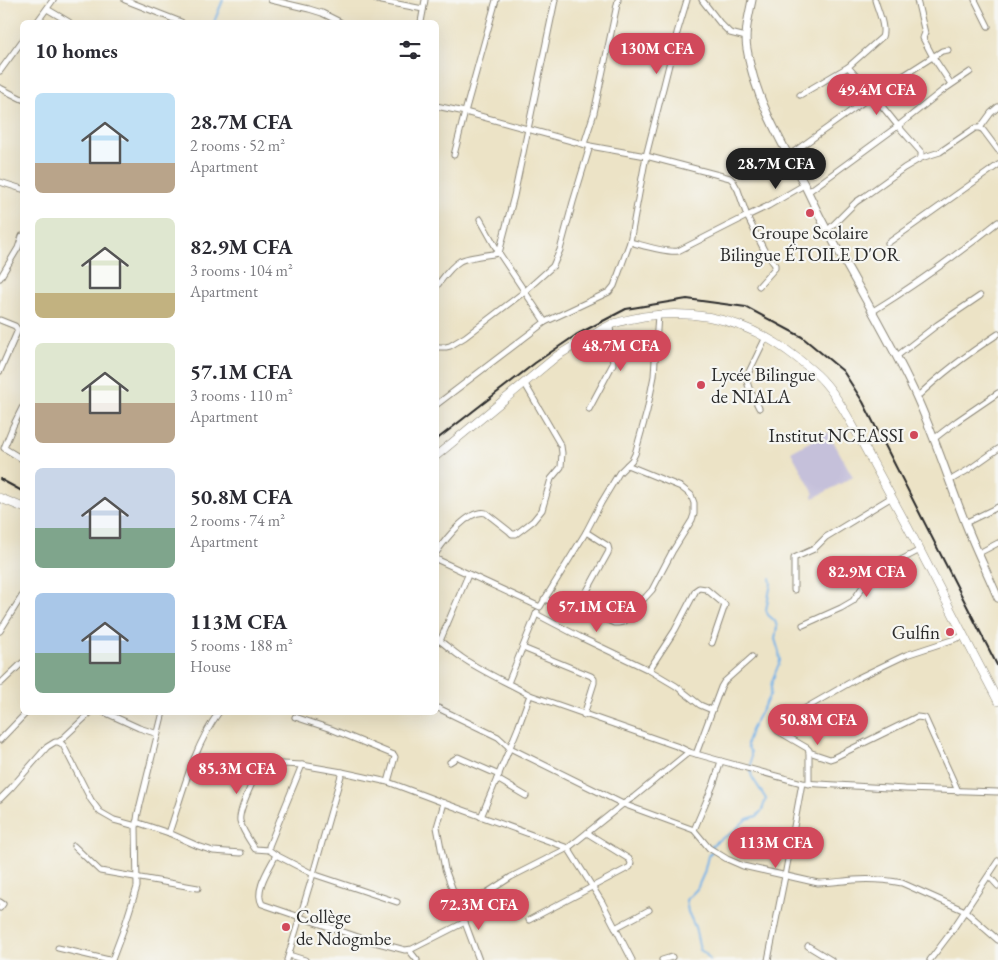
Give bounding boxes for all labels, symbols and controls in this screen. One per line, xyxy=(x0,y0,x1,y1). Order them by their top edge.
pin: 130M CFA xyxy=(605,32,709,75)
icon: filters xyxy=(396,36,424,64)
text: 10 homes xyxy=(35,37,118,64)
text: 130M CFA xyxy=(620,38,694,59)
pin: 49.4M CFA xyxy=(820,74,934,116)
text: 49.4M CFA xyxy=(838,79,916,100)
text: 28.7M CFA xyxy=(190,108,293,135)
icon: home xyxy=(75,113,135,173)
text: 2 rooms · 52 m² xyxy=(190,135,285,156)
pin: 28.7M CFA xyxy=(719,148,833,190)
text: 28.7M CFA xyxy=(737,153,815,174)
text: Apartment xyxy=(190,156,258,177)
marker: Groupe Scolaire Bilingue ÉTOILE D'OR xyxy=(804,207,816,219)
place label: Groupe Scolaire Bilingue ÉTOILE D'OR xyxy=(720,220,901,267)
text: 82.9M CFA xyxy=(190,233,293,260)
icon: home xyxy=(75,238,135,298)
text: 3 rooms · 104 m² xyxy=(190,260,293,281)
text: Apartment xyxy=(190,281,258,302)
pin: 48.7M CFA xyxy=(564,330,678,372)
text: 48.7M CFA xyxy=(582,335,660,356)
text: 57.1M CFA xyxy=(190,358,293,385)
place label: Lycée Bilingue de NIALA xyxy=(711,362,816,409)
icon: home xyxy=(75,363,135,423)
marker: Lycée Bilingue de NIALA xyxy=(695,379,707,391)
text: 3 rooms · 110 m² xyxy=(190,385,293,406)
text: Apartment xyxy=(190,406,258,427)
place label: Institut NCEASSI xyxy=(768,423,905,448)
marker: Institut NCEASSI xyxy=(908,429,920,441)
text: 50.8M CFA xyxy=(190,483,293,510)
icon: home xyxy=(75,488,135,548)
text: 2 rooms · 74 m² xyxy=(190,510,285,531)
text: Apartment xyxy=(190,531,258,552)
pin: 82.9M CFA xyxy=(810,556,924,598)
text: 82.9M CFA xyxy=(828,561,906,582)
pin: 57.1M CFA xyxy=(540,590,654,633)
text: 57.1M CFA xyxy=(558,596,636,617)
text: 113M CFA xyxy=(190,608,287,635)
icon: home xyxy=(75,613,135,673)
place label: Gulfin xyxy=(892,620,940,645)
marker: Gulfin xyxy=(944,626,956,638)
text: 5 rooms · 188 m² xyxy=(190,635,293,656)
text: House xyxy=(190,656,231,677)
pin: 50.8M CFA xyxy=(761,704,875,746)
text: 50.8M CFA xyxy=(779,709,857,730)
pin: 85.3M CFA xyxy=(180,752,294,795)
text: 85.3M CFA xyxy=(198,758,276,779)
pin: 113M CFA xyxy=(724,826,828,869)
text: 113M CFA xyxy=(739,832,813,853)
pin: 72.3M CFA xyxy=(422,888,536,931)
text: 72.3M CFA xyxy=(440,894,518,915)
place label: Collège de Ndogmbe xyxy=(296,904,391,951)
marker: Collège de Ndogmbe xyxy=(280,921,292,933)

